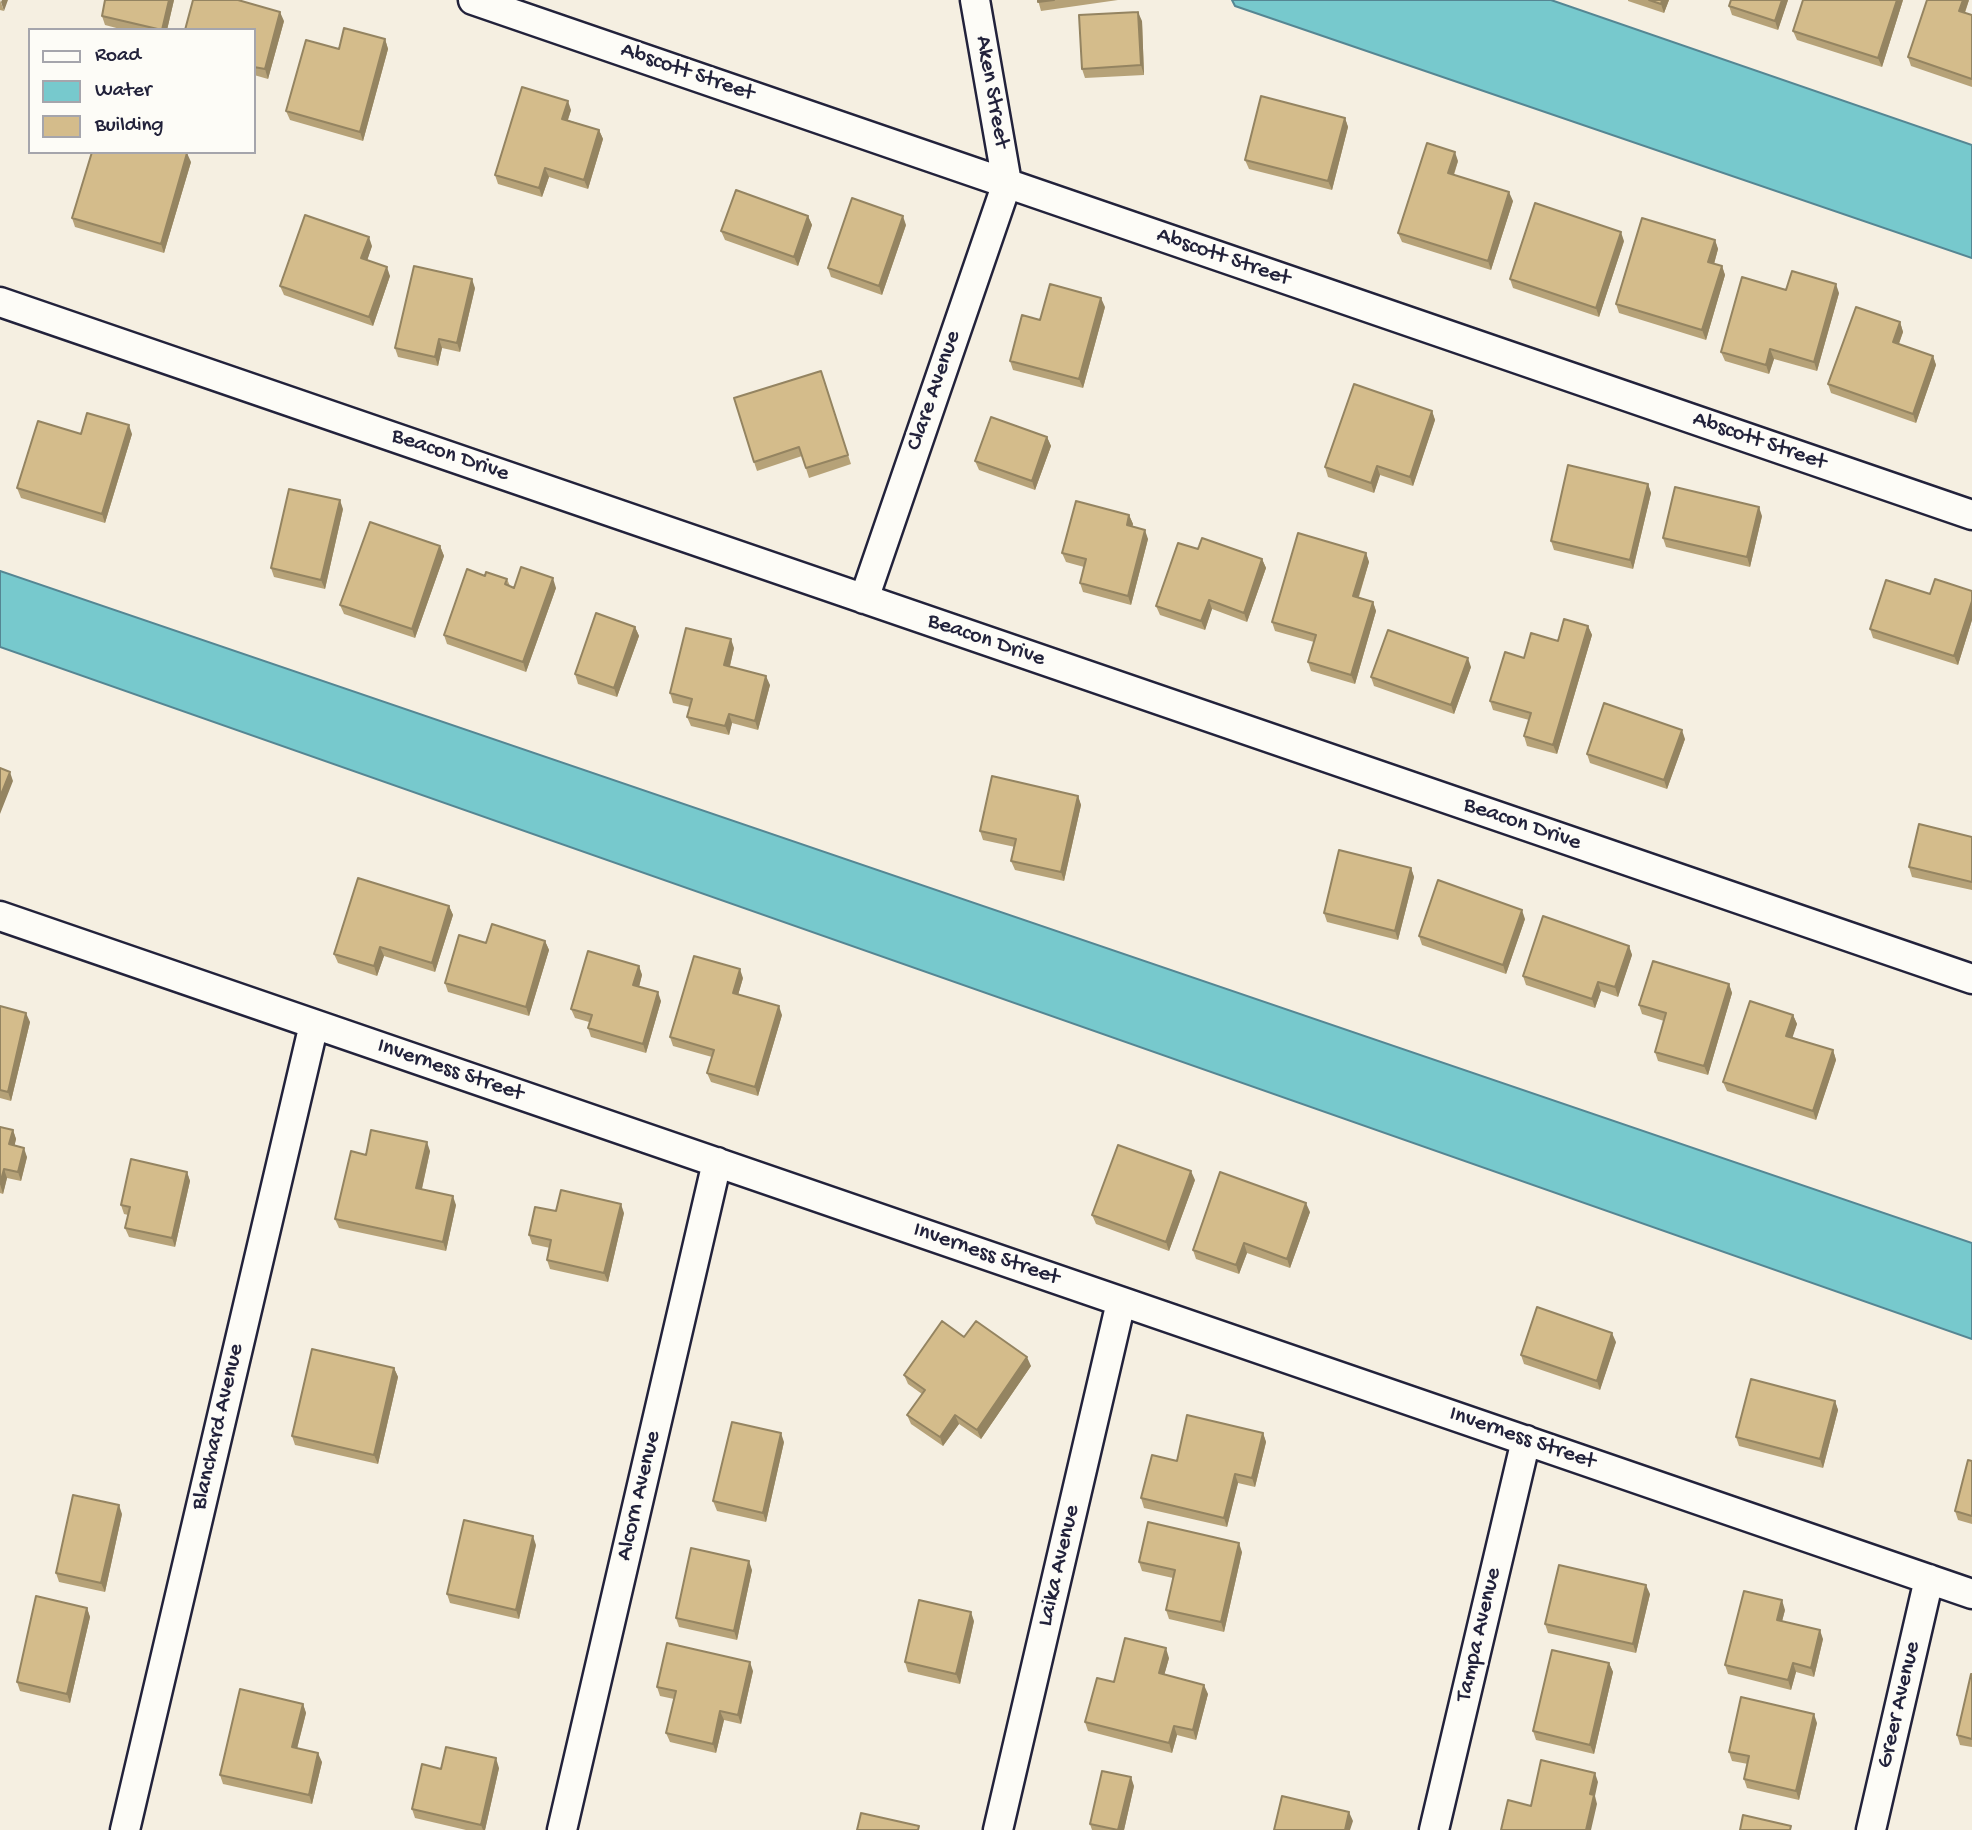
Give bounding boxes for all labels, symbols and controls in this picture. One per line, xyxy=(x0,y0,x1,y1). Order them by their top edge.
legend xyxy=(28,28,256,154)
street label: Aken Street xyxy=(968,34,1014,150)
street label: Abscott Street xyxy=(617,37,757,109)
text: Road xyxy=(95,44,141,69)
text: Water xyxy=(95,79,151,104)
text: Building xyxy=(95,114,164,139)
street label: Abscott Street xyxy=(1153,222,1293,294)
street label: Clare Avenue xyxy=(902,327,968,455)
street label: Abscott Street xyxy=(1689,406,1829,478)
street label: Beacon Drive xyxy=(388,423,512,489)
street label: Beacon Drive xyxy=(924,608,1048,674)
street label: Beacon Drive xyxy=(1460,792,1584,858)
street label: Inverness Street xyxy=(373,1033,527,1109)
street label: Inverness Street xyxy=(909,1217,1063,1293)
street label: Blanchard Avenue xyxy=(186,1341,252,1513)
street label: Inverness Street xyxy=(1445,1401,1599,1477)
street label: Alcorn Avenue xyxy=(612,1429,668,1563)
street label: Laika Avenue xyxy=(1033,1503,1087,1629)
street label: Tampa Avenue xyxy=(1451,1565,1509,1705)
street label: Greer Avenue xyxy=(1872,1639,1928,1771)

